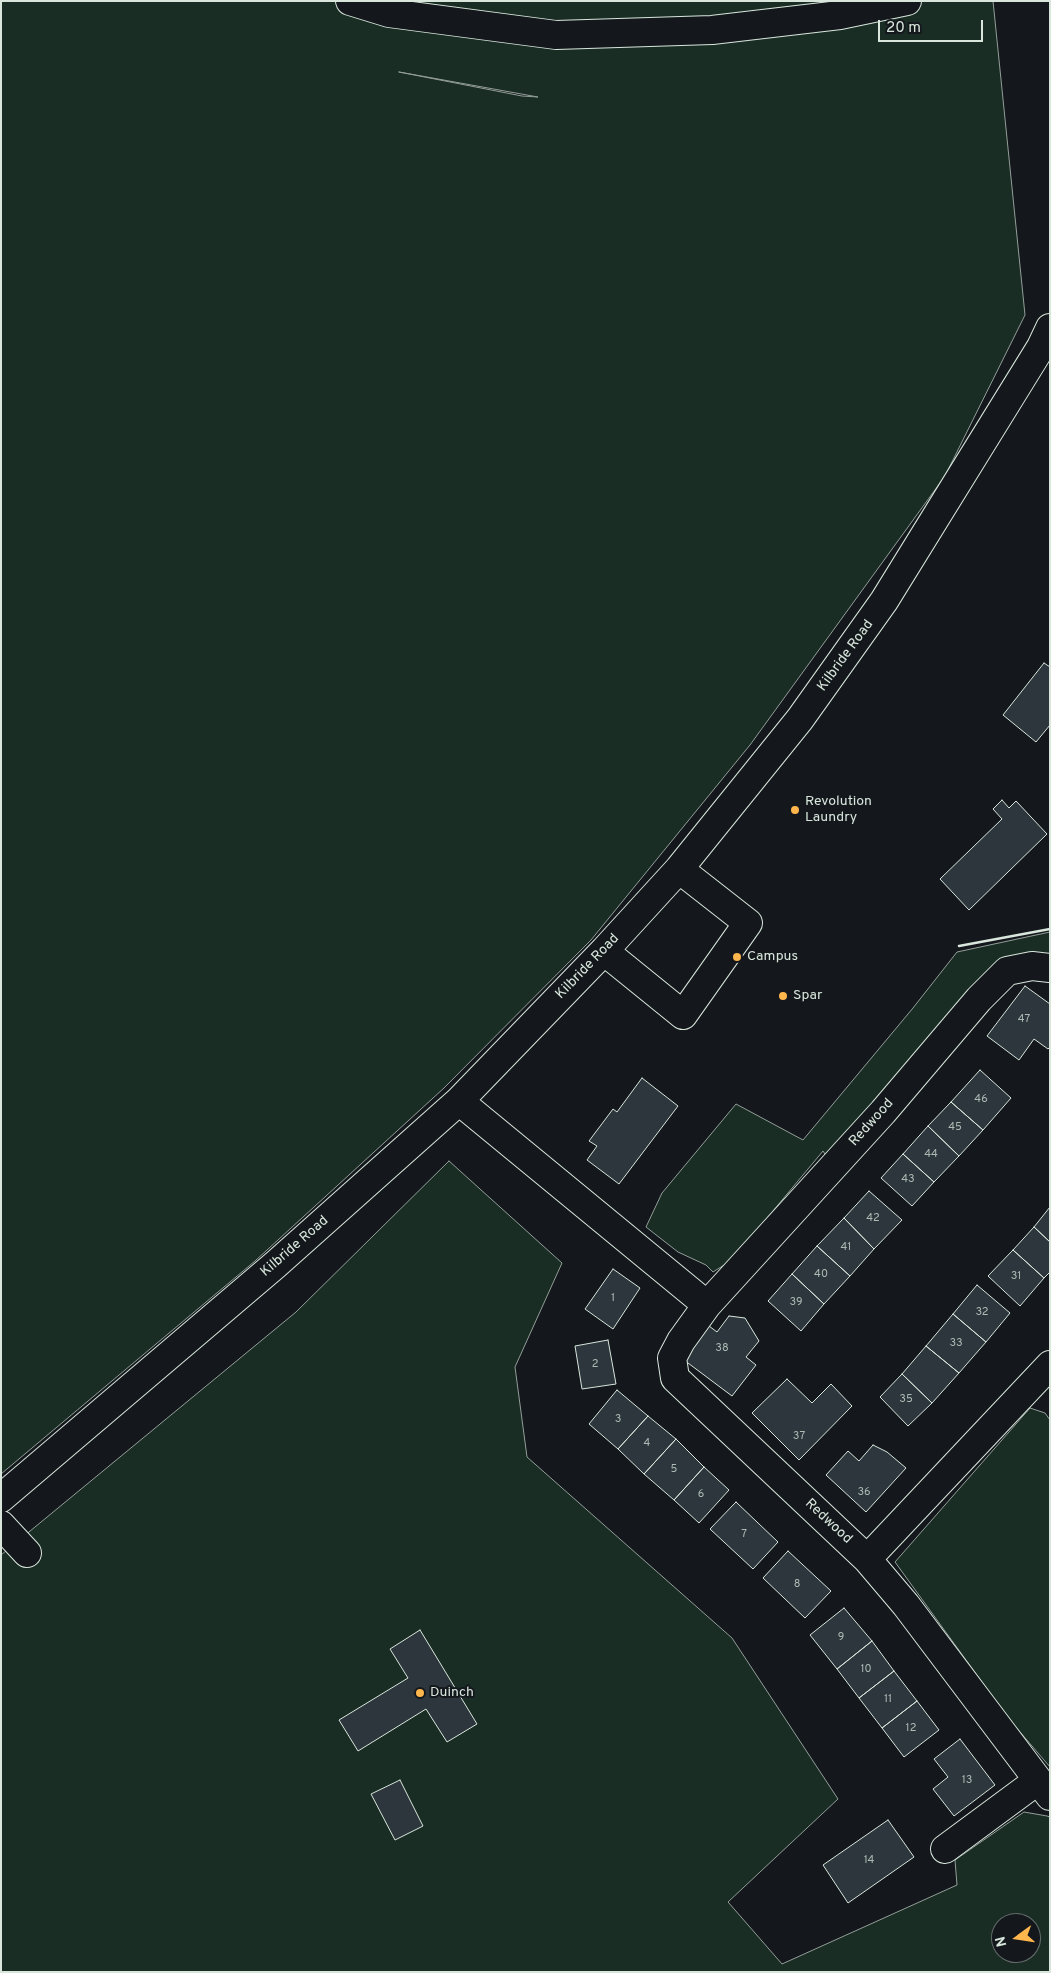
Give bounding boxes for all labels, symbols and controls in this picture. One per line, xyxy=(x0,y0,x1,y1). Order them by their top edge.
scale bar xyxy=(881,10,986,42)
text: 20 m xyxy=(886,19,921,38)
street label: Kilbride Road xyxy=(814,617,878,695)
place label: Revolution Laundry xyxy=(805,794,872,826)
marker: Revolution Laundry xyxy=(789,804,801,816)
street label: Kilbride Road xyxy=(553,931,623,1003)
place label: Campus xyxy=(747,949,798,965)
marker: Campus xyxy=(731,951,743,963)
place label: Spar xyxy=(793,988,822,1004)
marker: Spar xyxy=(777,990,789,1002)
house number: 47 xyxy=(1018,1013,1030,1027)
house number: 46 xyxy=(974,1093,988,1107)
street label: Redwood xyxy=(846,1096,898,1150)
house number: 45 xyxy=(948,1121,962,1135)
house number: 44 xyxy=(924,1148,938,1162)
house number: 43 xyxy=(901,1173,915,1187)
house number: 42 xyxy=(866,1212,880,1226)
street label: Kilbride Road xyxy=(258,1213,332,1281)
house number: 41 xyxy=(841,1241,851,1255)
house number: 40 xyxy=(814,1268,828,1282)
house number: 31 xyxy=(1011,1270,1021,1284)
house number: 1 xyxy=(611,1292,615,1306)
house number: 39 xyxy=(790,1296,802,1310)
house number: 32 xyxy=(975,1306,989,1320)
house number: 33 xyxy=(949,1337,963,1351)
house number: 38 xyxy=(715,1342,729,1356)
house number: 2 xyxy=(592,1358,598,1372)
house number: 35 xyxy=(899,1393,913,1407)
house number: 3 xyxy=(615,1413,621,1427)
house number: 37 xyxy=(793,1430,805,1444)
house number: 4 xyxy=(644,1437,650,1451)
house number: 5 xyxy=(671,1463,677,1477)
house number: 36 xyxy=(857,1486,871,1500)
house number: 6 xyxy=(698,1488,704,1502)
street label: Redwood xyxy=(801,1496,855,1548)
house number: 7 xyxy=(741,1528,747,1542)
house number: 8 xyxy=(794,1578,800,1592)
house number: 9 xyxy=(838,1631,844,1645)
house number: 10 xyxy=(860,1663,872,1677)
place label: Duinch xyxy=(430,1685,474,1701)
marker: Duinch xyxy=(414,1687,426,1699)
house number: 11 xyxy=(884,1693,892,1707)
house number: 12 xyxy=(906,1722,916,1736)
house number: 13 xyxy=(962,1774,972,1788)
house number: 14 xyxy=(864,1854,874,1868)
north arrow xyxy=(991,1913,1041,1963)
text: N xyxy=(992,1935,1011,1948)

